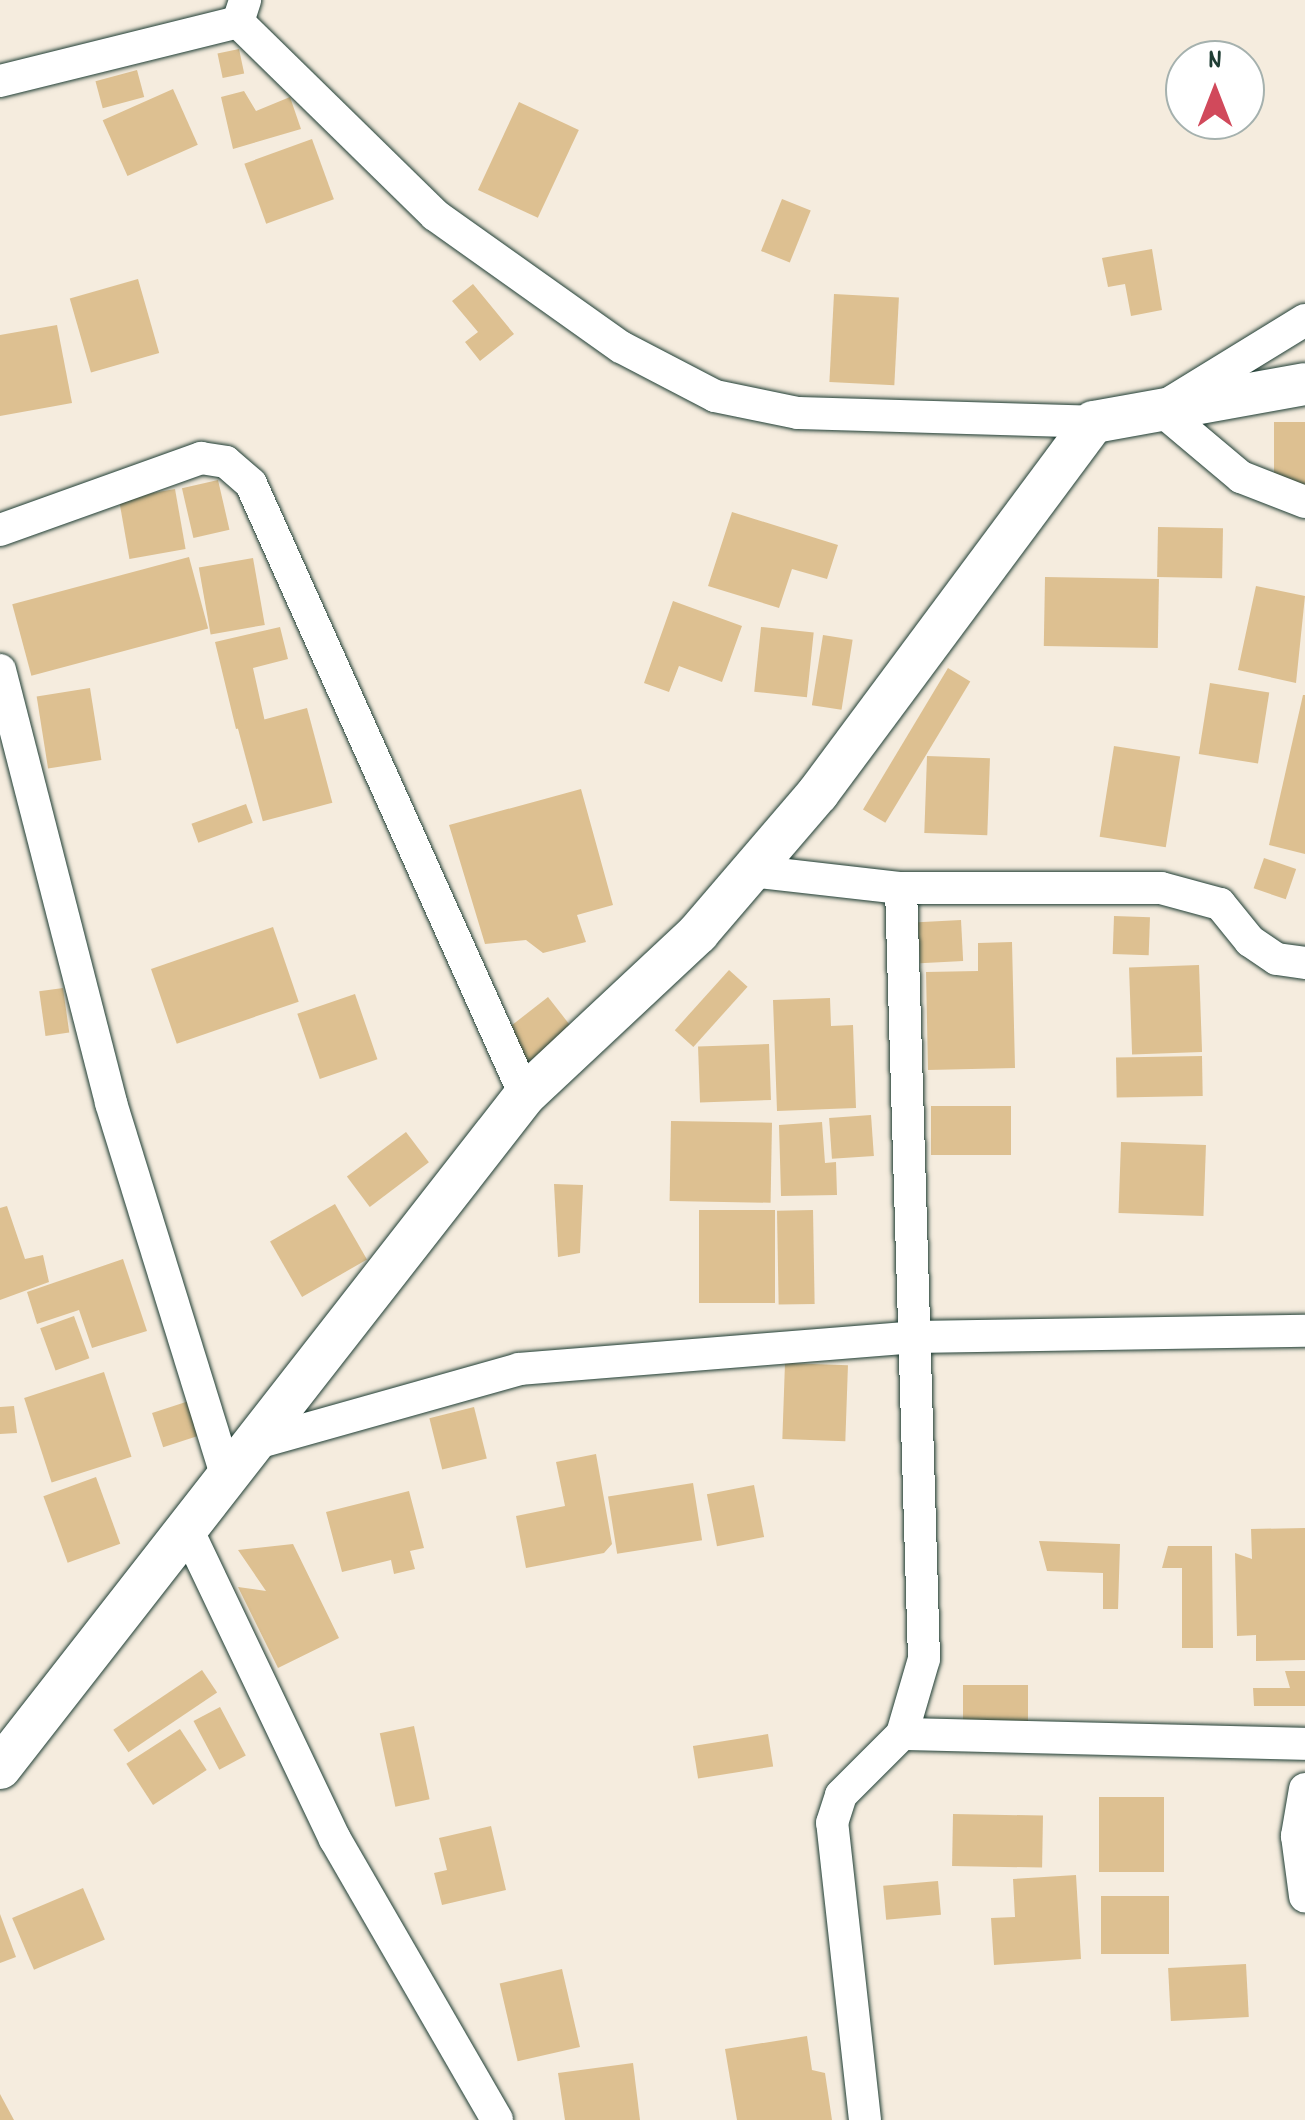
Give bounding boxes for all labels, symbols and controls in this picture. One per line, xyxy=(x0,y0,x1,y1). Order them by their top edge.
north arrow xyxy=(1165,40,1265,140)
text: N xyxy=(1208,42,1222,82)

